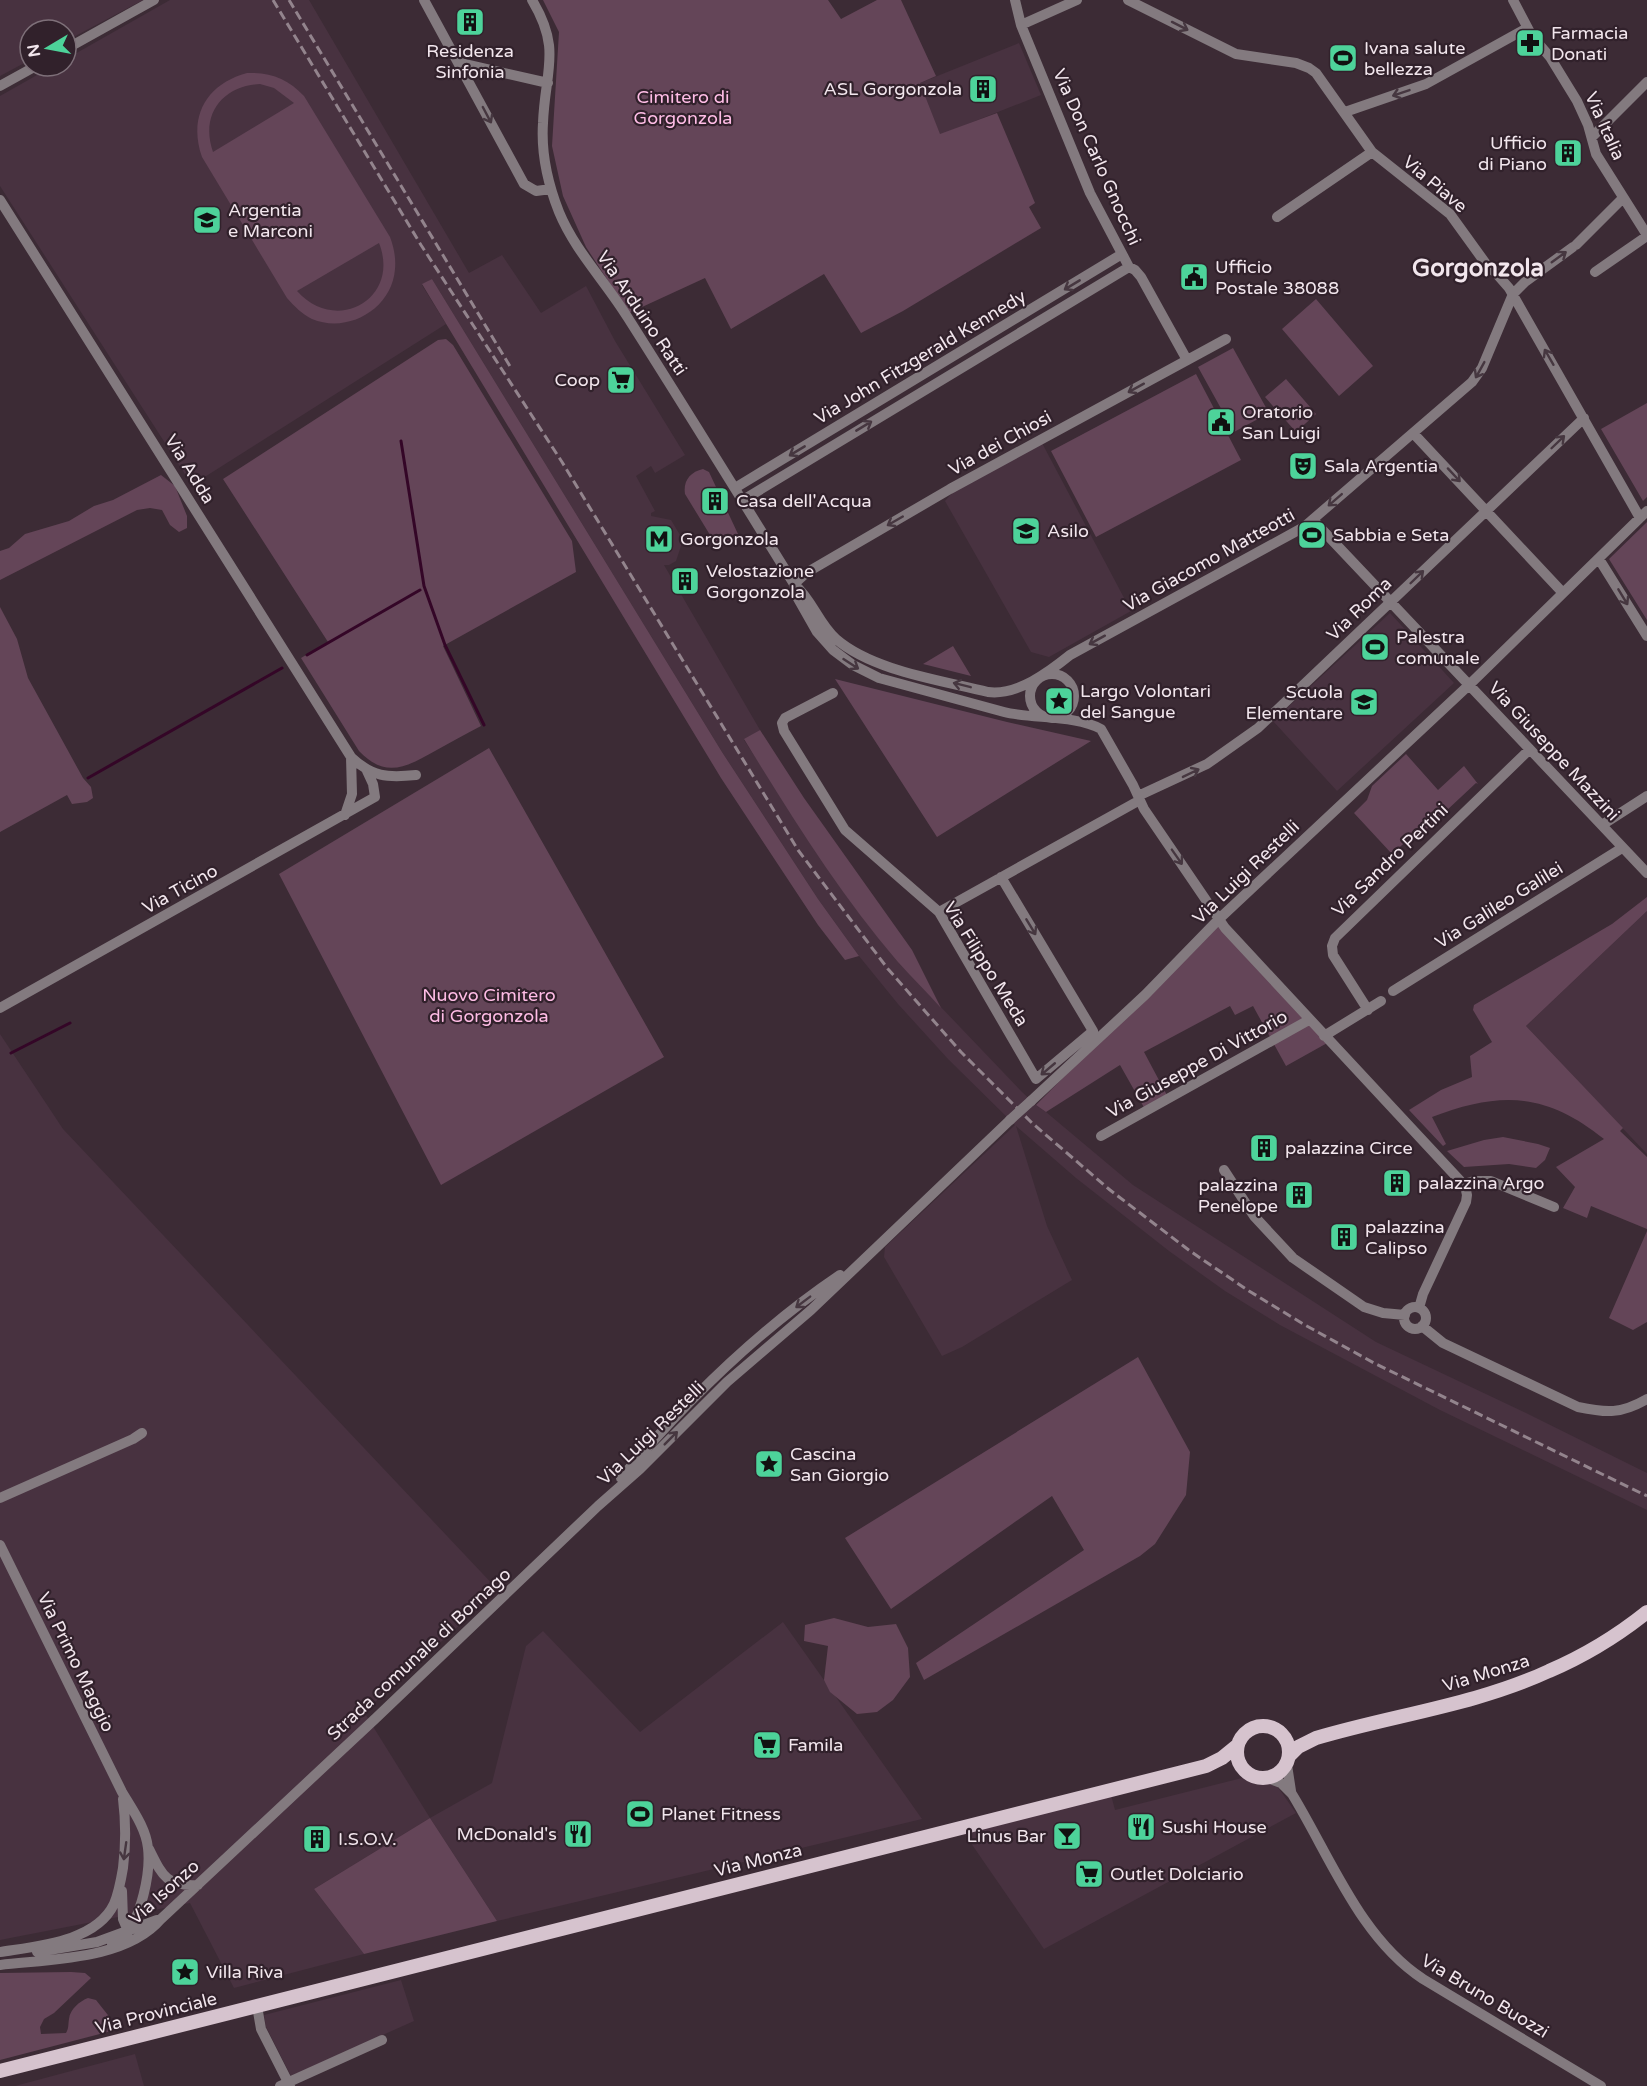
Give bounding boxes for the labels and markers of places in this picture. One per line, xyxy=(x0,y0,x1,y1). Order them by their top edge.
building icon: Residenza Sinfonia xyxy=(454,6,486,38)
place label: Farmacia Donati xyxy=(1551,22,1628,65)
pharmacy icon: Farmacia Donati xyxy=(1514,27,1546,59)
place label: Ivana salute bellezza xyxy=(1364,37,1465,80)
place label: Residenza Sinfonia xyxy=(426,40,514,83)
sports icon: Ivana salute bellezza xyxy=(1327,42,1359,74)
building icon: ASL Gorgonzola xyxy=(967,73,999,105)
place label: ASL Gorgonzola xyxy=(823,78,962,100)
place label: Ufficio di Piano xyxy=(1478,132,1547,175)
building icon: Ufficio di Piano xyxy=(1552,137,1584,169)
place label: Argentia e Marconi xyxy=(228,199,313,242)
school or university icon: Argentia e Marconi xyxy=(191,204,223,236)
place label: Ufficio Postale 38088 xyxy=(1215,256,1339,299)
public building icon: Ufficio Postale 38088 xyxy=(1178,261,1210,293)
supermarket icon: Coop xyxy=(605,364,637,396)
place label: Coop xyxy=(555,369,600,391)
place label: Oratorio San Luigi xyxy=(1242,401,1321,444)
public building icon: Oratorio San Luigi xyxy=(1205,406,1237,438)
theatre icon: Sala Argentia xyxy=(1287,450,1319,482)
place label: Sala Argentia xyxy=(1324,455,1438,477)
building icon: Casa dell'Acqua xyxy=(699,485,731,517)
place label: Casa dell'Acqua xyxy=(736,490,872,512)
school or university icon: Asilo xyxy=(1010,515,1042,547)
sports icon: Sabbia e Seta xyxy=(1296,519,1328,551)
place label: Asilo xyxy=(1047,520,1089,542)
metro station icon: Gorgonzola xyxy=(643,523,675,555)
place label: Sabbia e Seta xyxy=(1333,524,1449,546)
place label: Gorgonzola xyxy=(680,528,779,550)
place label: Velostazione Gorgonzola xyxy=(706,560,814,603)
building icon: Velostazione Gorgonzola xyxy=(669,565,701,597)
place label: Palestra comunale xyxy=(1396,626,1480,669)
sports icon: Palestra comunale xyxy=(1359,631,1391,663)
place label: Largo Volontari del Sangue xyxy=(1080,680,1211,723)
place label: Scuola Elementare xyxy=(1246,681,1343,724)
place icon: Largo Volontari del Sangue xyxy=(1043,685,1075,717)
school or university icon: Scuola Elementare xyxy=(1348,686,1380,718)
building icon: palazzina Circe xyxy=(1248,1132,1280,1164)
place label: palazzina Circe xyxy=(1285,1137,1413,1159)
building icon: palazzina Argo xyxy=(1381,1167,1413,1199)
place label: palazzina Argo xyxy=(1418,1172,1545,1194)
place label: palazzina Penelope xyxy=(1198,1174,1278,1217)
building icon: palazzina Penelope xyxy=(1283,1179,1315,1211)
place label: palazzina Calipso xyxy=(1365,1216,1445,1259)
building icon: palazzina Calipso xyxy=(1328,1221,1360,1253)
place label: Cascina San Giorgio xyxy=(790,1443,889,1486)
place icon: Cascina San Giorgio xyxy=(753,1448,785,1480)
supermarket icon: Famila xyxy=(751,1729,783,1761)
place label: Famila xyxy=(788,1734,843,1756)
sports icon: Planet Fitness xyxy=(624,1798,656,1830)
place label: Planet Fitness xyxy=(661,1803,781,1825)
restaurant icon: Sushi House xyxy=(1125,1811,1157,1843)
place label: Sushi House xyxy=(1162,1816,1267,1838)
restaurant icon: McDonald's xyxy=(562,1818,594,1850)
bar icon: Linus Bar xyxy=(1051,1820,1083,1852)
building icon: I.S.O.V. xyxy=(301,1823,333,1855)
place label: McDonald's xyxy=(457,1823,557,1845)
place label: Linus Bar xyxy=(966,1825,1046,1847)
place label: I.S.O.V. xyxy=(338,1828,397,1850)
supermarket icon: Outlet Dolciario xyxy=(1073,1858,1105,1890)
place label: Outlet Dolciario xyxy=(1110,1863,1244,1885)
place icon: Villa Riva xyxy=(169,1956,201,1988)
place label: Villa Riva xyxy=(206,1961,283,1983)

